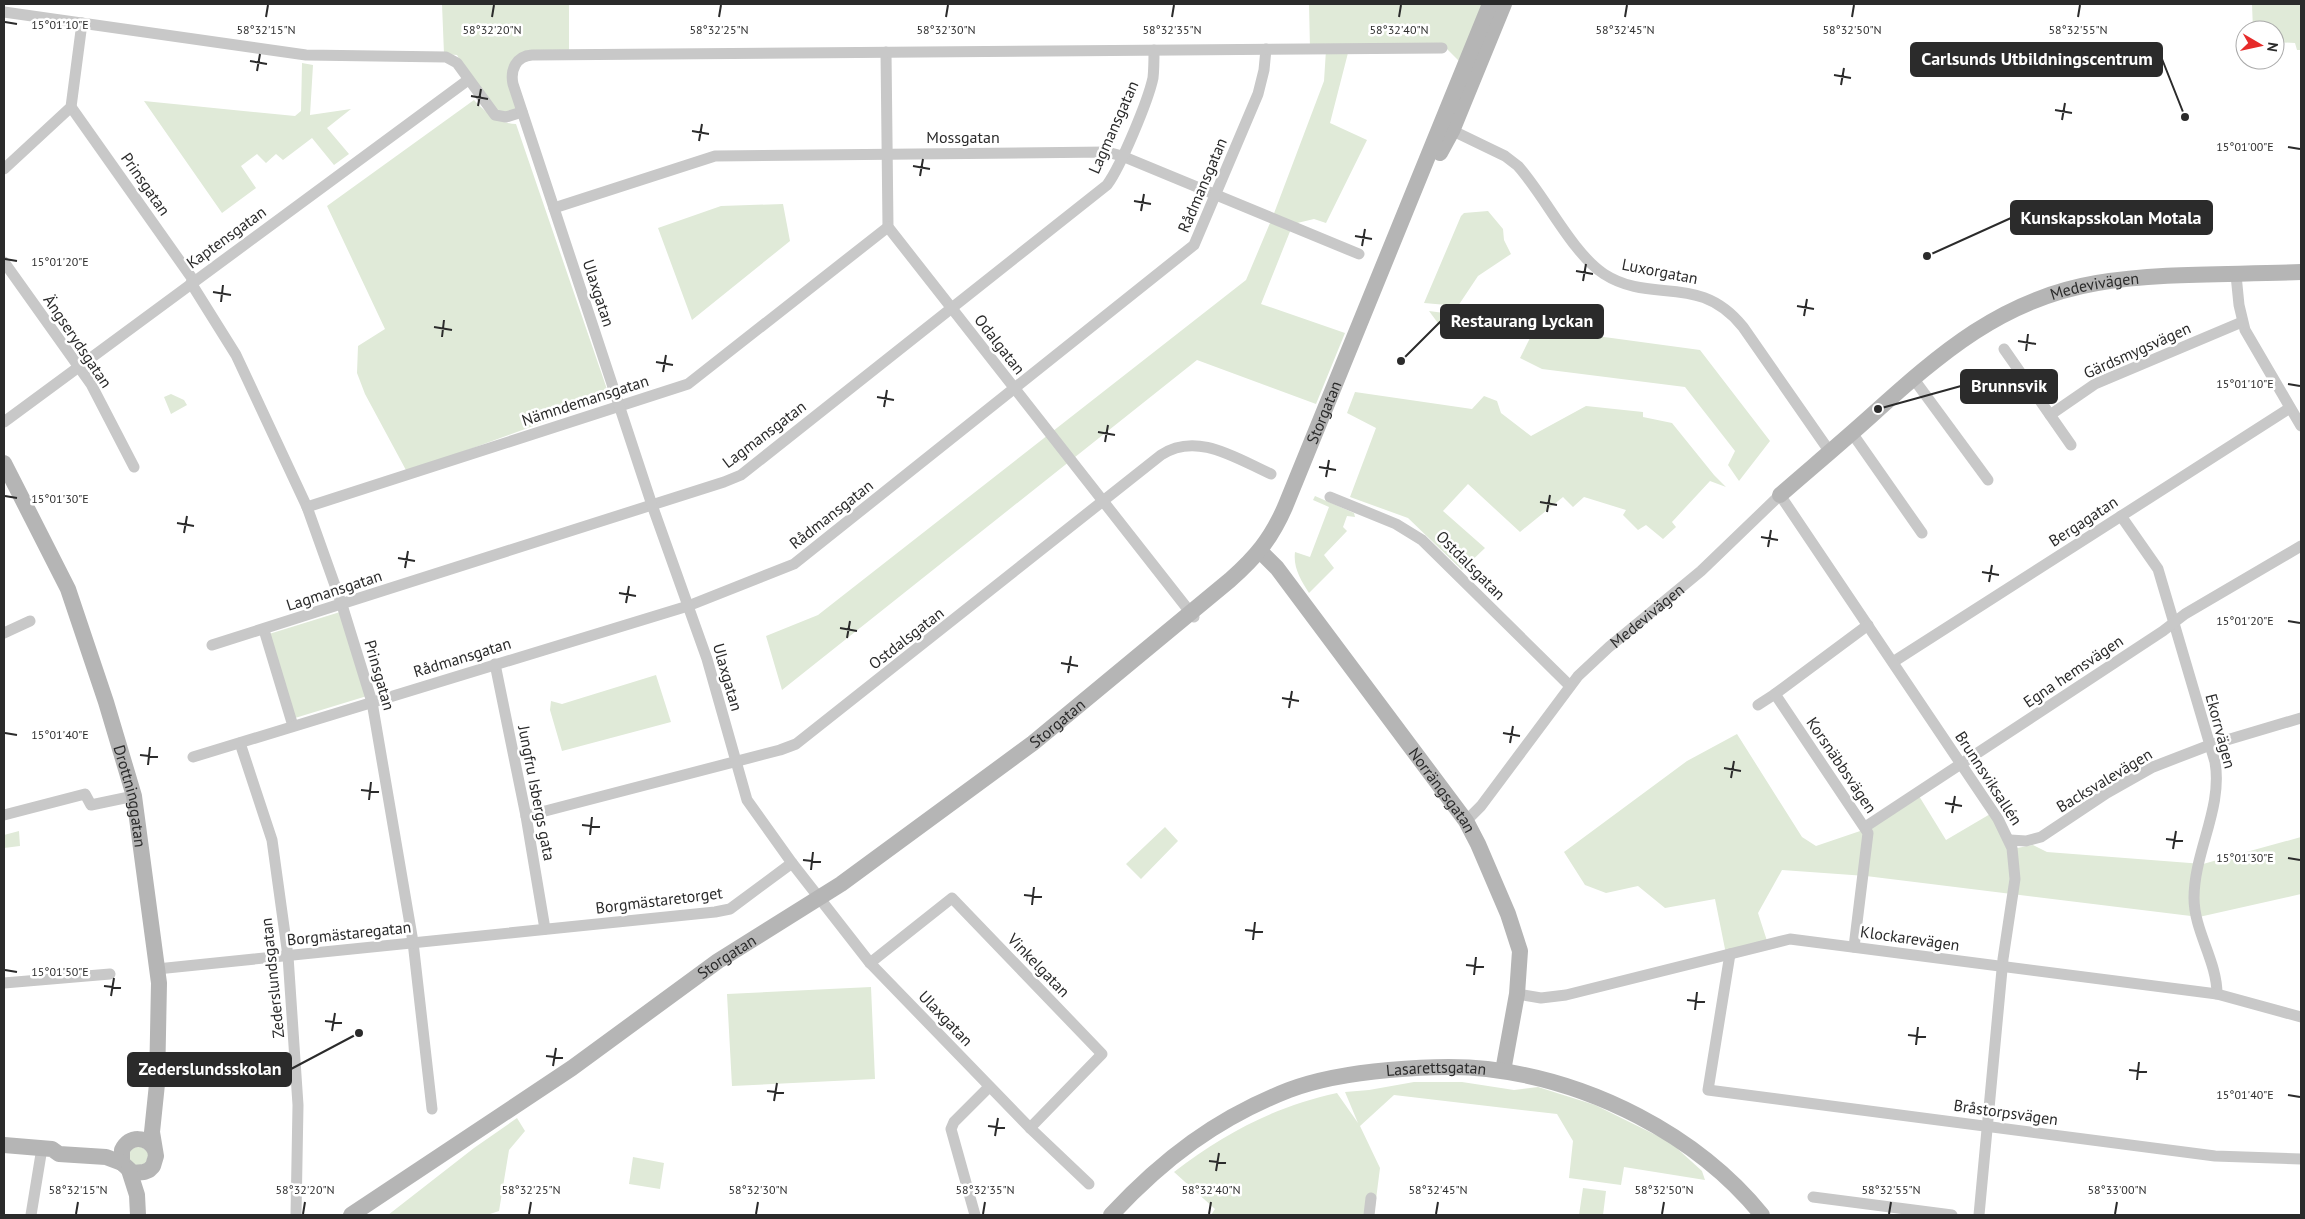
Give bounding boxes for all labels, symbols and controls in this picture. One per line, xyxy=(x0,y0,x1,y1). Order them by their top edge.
text: 15°01'10"E xyxy=(31,17,89,32)
north arrow xyxy=(2235,20,2285,70)
text: 58°32'15"N xyxy=(236,22,296,37)
text: 58°32'20"N xyxy=(462,22,522,37)
text: 58°32'25"N xyxy=(689,22,749,37)
text: 58°32'30"N xyxy=(916,22,976,37)
text: 58°32'35"N xyxy=(1142,22,1202,37)
text: 58°32'40"N xyxy=(1369,22,1429,37)
text: 58°32'45"N xyxy=(1595,22,1655,37)
text: 58°32'50"N xyxy=(1822,22,1882,37)
text: 58°32'55"N xyxy=(2048,22,2108,37)
text: N xyxy=(2263,41,2282,53)
callout: Carlsunds Utbildningscentrum xyxy=(1911,43,2162,76)
text: Carlsunds Utbildningscentrum xyxy=(1921,47,2153,70)
street label: Lagmansgatan xyxy=(1084,77,1142,177)
street label: Mossgatan xyxy=(926,127,1000,147)
street label: Rådmansgatan xyxy=(1173,135,1231,235)
text: 15°01'00"E xyxy=(2216,139,2274,154)
street label: Prinsgatan xyxy=(117,149,175,219)
street label: Kaptensgatan xyxy=(182,201,270,273)
callout: Kunskapsskolan Motala xyxy=(2011,201,2212,234)
text: Kunskapsskolan Motala xyxy=(2021,206,2202,229)
text: 15°01'20"E xyxy=(31,254,89,269)
street label: Luxorgatan xyxy=(1620,254,1700,288)
street label: Ulaxgatan xyxy=(579,257,619,329)
street label: Medevivägen xyxy=(2047,268,2140,304)
street label: Ängserydsgatan xyxy=(39,290,117,392)
callout: Restaurang Lyckan xyxy=(1441,305,1603,338)
text: Restaurang Lyckan xyxy=(1451,309,1593,332)
street label: Odalgatan xyxy=(970,310,1030,378)
street label: Gärdsmygsvägen xyxy=(2080,317,2194,383)
street label: Nämndemansgatan xyxy=(519,370,651,430)
callout: Brunnsvik xyxy=(1961,370,2057,403)
text: Brunnsvik xyxy=(1971,374,2047,397)
text: 15°01'10"E xyxy=(2216,376,2274,391)
street label: Storgatan xyxy=(1302,378,1345,447)
street label: Lagmansgatan xyxy=(718,396,810,472)
street label: Rådmansgatan xyxy=(785,475,877,553)
text: 15°01'30"E xyxy=(31,491,89,506)
street label: Bergagatan xyxy=(2045,491,2121,551)
street label: Ostdalsgatan xyxy=(1432,526,1510,604)
street label: Lagmansgatan xyxy=(284,565,384,615)
street label: Medevivägen xyxy=(1606,579,1688,652)
street label: Ostdalsgatan xyxy=(864,603,948,673)
text: 15°01'20"E xyxy=(2216,613,2274,628)
street label: Egna hemsvägen xyxy=(2019,630,2127,712)
street label: Rådmansgatan xyxy=(411,633,513,681)
street label: Prinsgatan xyxy=(360,638,400,712)
street label: Ulaxgatan xyxy=(709,641,747,713)
street label: Ekorrvägen xyxy=(2201,691,2241,771)
street label: Storgatan xyxy=(1025,694,1089,752)
street label: Korsnäbbsvägen xyxy=(1803,713,1881,817)
street label: Jungfru Isbergs gata xyxy=(514,723,560,862)
text: 15°01'40"E xyxy=(31,727,89,742)
street label: Brunnsviksallén xyxy=(1951,727,2027,829)
street label: Drottninggatan xyxy=(109,742,151,848)
street label: Norrängsgatan xyxy=(1405,743,1480,836)
street label: Backsvalevägen xyxy=(2053,744,2155,816)
text: 15°01'30"E xyxy=(2216,850,2274,865)
street label: Borgmästaretorget xyxy=(594,882,724,918)
street label: Zederslundsgatan xyxy=(256,917,288,1039)
street label: Borgmästaregatan xyxy=(286,917,412,949)
street label: Klockarevägen xyxy=(1859,921,1961,955)
street label: Vinkelgatan xyxy=(1003,928,1074,1001)
street label: Storgatan xyxy=(693,930,760,983)
text: 15°01'50"E xyxy=(31,964,89,979)
street label: Ulaxgatan xyxy=(915,986,977,1050)
callout: Zederslundsskolan xyxy=(128,1053,291,1086)
text: Zederslundsskolan xyxy=(139,1057,281,1080)
street label: Lasarettsgatan xyxy=(1385,1057,1487,1080)
text: 15°01'40"E xyxy=(2216,1087,2274,1102)
street label: Bråstorpsvägen xyxy=(1953,1095,2059,1129)
text: 58°32'15"N xyxy=(48,1182,108,1197)
text: 58°32'20"N xyxy=(275,1182,335,1197)
text: 58°32'25"N xyxy=(501,1182,561,1197)
text: 58°32'30"N xyxy=(728,1182,788,1197)
text: 58°32'35"N xyxy=(955,1182,1015,1197)
text: 58°32'40"N xyxy=(1181,1182,1241,1197)
text: 58°32'45"N xyxy=(1408,1182,1468,1197)
text: 58°32'50"N xyxy=(1634,1182,1694,1197)
text: 58°32'55"N xyxy=(1861,1182,1921,1197)
text: 58°33'00"N xyxy=(2087,1182,2147,1197)

